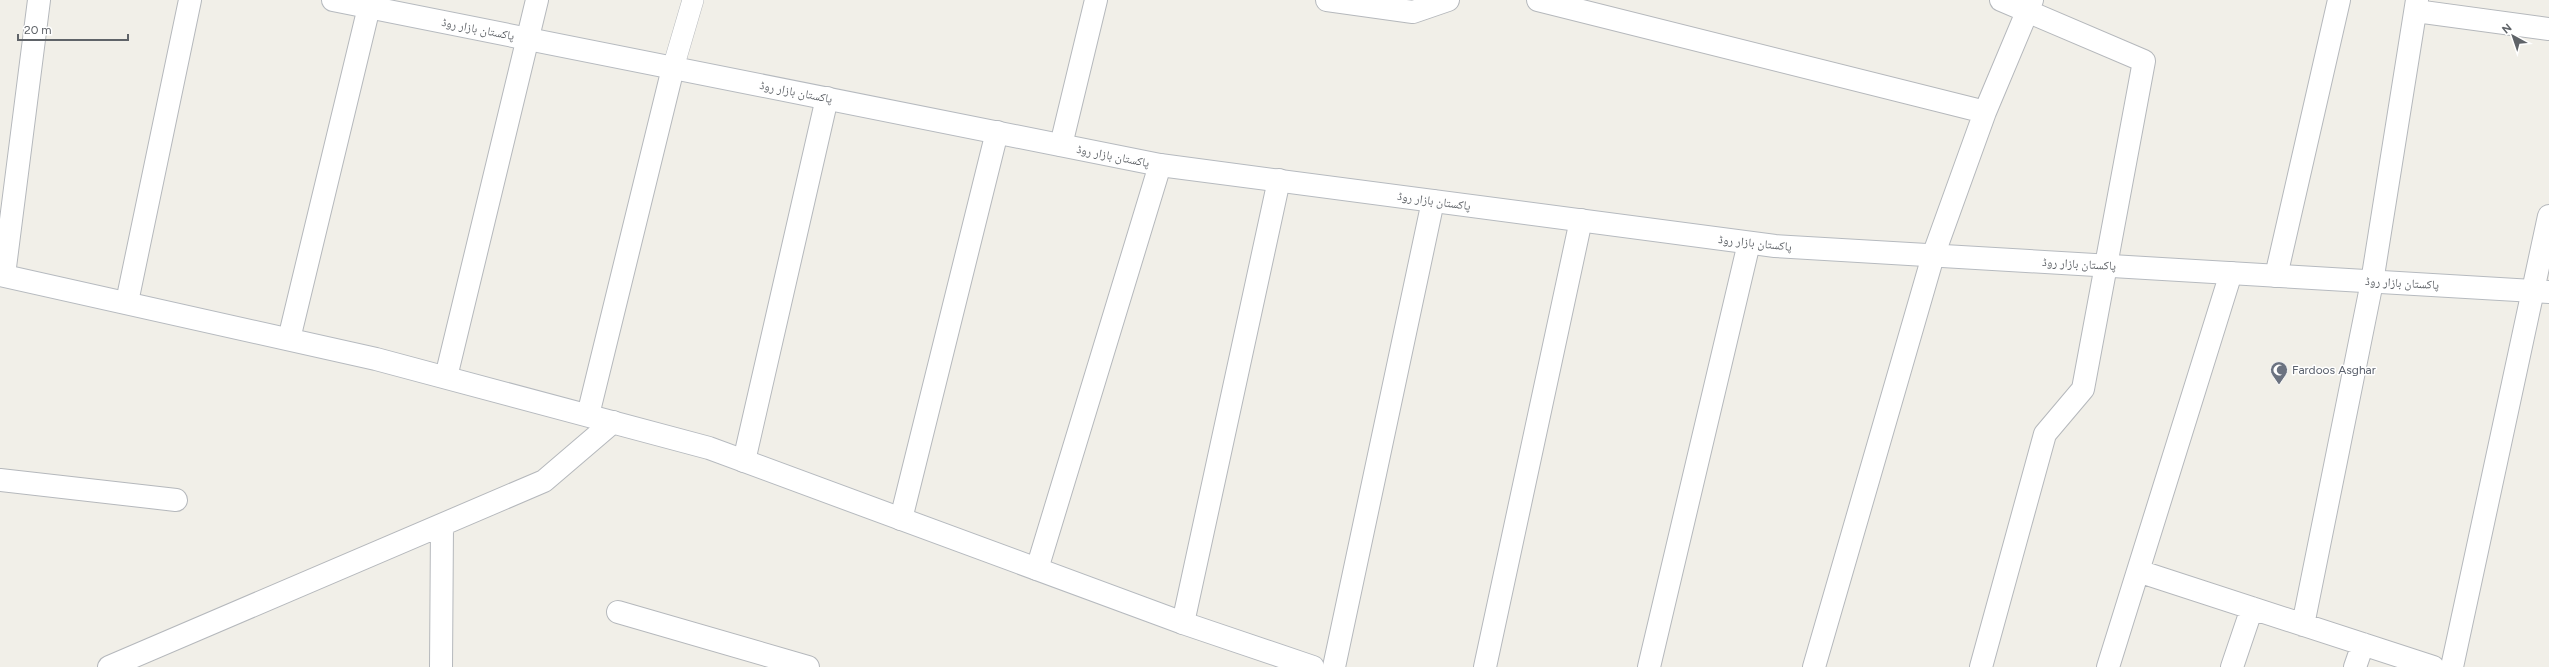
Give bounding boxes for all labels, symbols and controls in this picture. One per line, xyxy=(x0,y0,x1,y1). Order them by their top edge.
street label: پاکستان بازار روڈ xyxy=(440,15,516,43)
scale bar xyxy=(18,16,128,42)
north arrow xyxy=(2493,16,2533,56)
text: N xyxy=(2499,21,2514,36)
text: 20 m xyxy=(24,23,52,37)
street label: پاکستان بازار روڈ xyxy=(758,78,834,106)
street label: پاکستان بازار روڈ xyxy=(1075,142,1151,170)
street label: پاکستان بازار روڈ xyxy=(1396,189,1472,214)
street label: پاکستان بازار روڈ xyxy=(1717,232,1793,254)
street label: پاکستان بازار روڈ xyxy=(2042,255,2117,273)
street label: پاکستان بازار روڈ xyxy=(2365,274,2440,292)
mosque icon: Fardoos Asghar xyxy=(2269,360,2289,385)
place label: Fardoos Asghar xyxy=(2292,363,2376,377)

